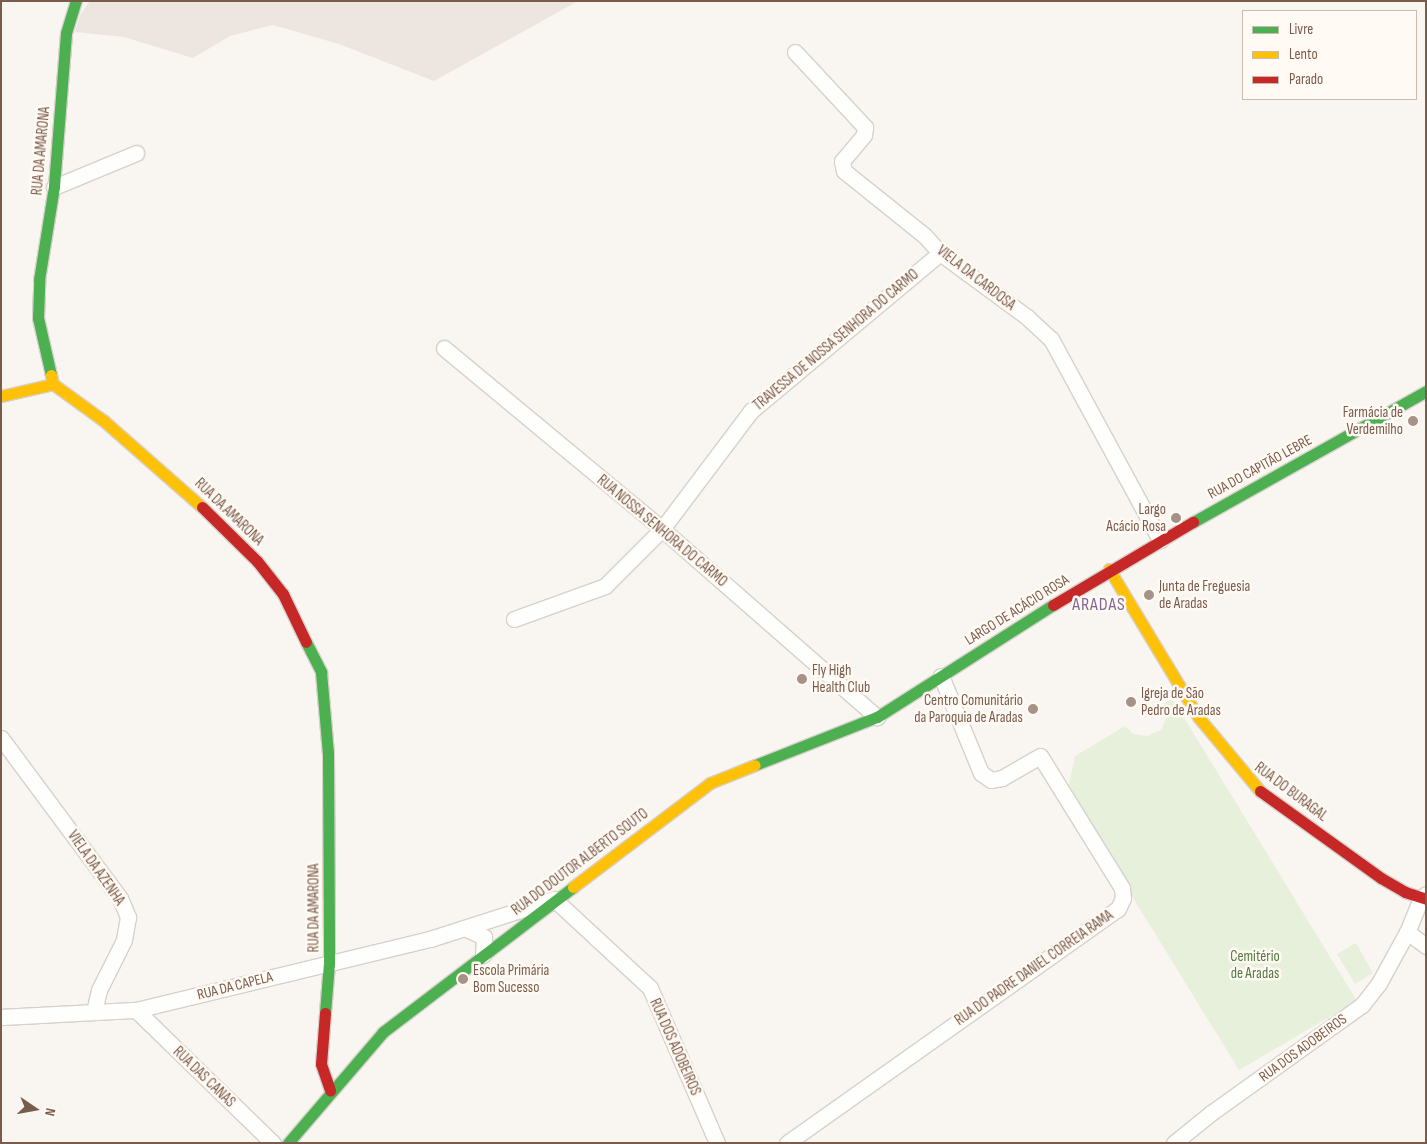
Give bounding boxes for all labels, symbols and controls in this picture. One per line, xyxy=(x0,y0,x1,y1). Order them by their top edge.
legend xyxy=(1242,10,1417,100)
text: Livre xyxy=(1289,20,1313,39)
text: Lento xyxy=(1289,45,1318,64)
text: Parado xyxy=(1289,70,1323,89)
street label: RUA DA AMARONA xyxy=(28,106,54,196)
street label: VIELA DA CARDOSA xyxy=(933,242,1019,314)
street label: TRAVESSA DE NOSSA SENHORA DO CARMO xyxy=(750,265,922,415)
place label: Farmácia de Verdemilho xyxy=(1343,403,1403,438)
marker: Farmácia de Verdemilho xyxy=(1407,415,1419,427)
street label: RUA DO CAPITÃO LEBRE xyxy=(1205,431,1315,503)
street label: RUA NOSSA SENHORA DO CARMO xyxy=(593,471,731,591)
street label: RUA DA AMARONA xyxy=(191,475,267,549)
place label: Largo Acácio Rosa xyxy=(1106,500,1166,535)
marker: Largo Acácio Rosa xyxy=(1170,512,1182,524)
street label: LARGO DE ACÁCIO ROSA xyxy=(962,571,1072,649)
place label: Junta de Freguesia de Aradas xyxy=(1159,577,1250,612)
marker: Junta de Freguesia de Aradas xyxy=(1143,589,1155,601)
district label: ARADAS xyxy=(1071,594,1127,616)
place label: Fly High Health Club xyxy=(812,661,870,696)
marker: Fly High Health Club xyxy=(796,673,808,685)
place label: Igreja de São Pedro de Aradas xyxy=(1141,684,1221,719)
place label: Centro Comunitário da Paroquia de Aradas xyxy=(914,691,1023,726)
marker: Igreja de São Pedro de Aradas xyxy=(1125,696,1137,708)
marker: Centro Comunitário da Paroquia de Aradas xyxy=(1027,703,1039,715)
street label: RUA DO BURAGAL xyxy=(1251,759,1331,825)
street label: RUA DO DOUTOR ALBERTO SOUTO xyxy=(508,805,652,919)
street label: VIELA DA AZENHA xyxy=(64,827,128,909)
street label: RUA DA AMARONA xyxy=(305,864,323,952)
street label: RUA DO PADRE DANIEL CORREIA RAMA xyxy=(952,906,1116,1030)
park label: Cemitério de Aradas xyxy=(1230,947,1280,982)
place label: Escola Primária Bom Sucesso xyxy=(473,961,549,996)
street label: RUA DA CAPELA xyxy=(195,968,275,1004)
marker: Escola Primária Bom Sucesso xyxy=(457,973,469,985)
street label: RUA DOS ADOBEIROS xyxy=(646,996,704,1098)
street label: RUA DOS ADOBEIROS xyxy=(1256,1010,1350,1086)
street label: RUA DAS CANAS xyxy=(169,1043,239,1111)
north arrow xyxy=(10,1084,60,1134)
text: N xyxy=(41,1107,59,1118)

